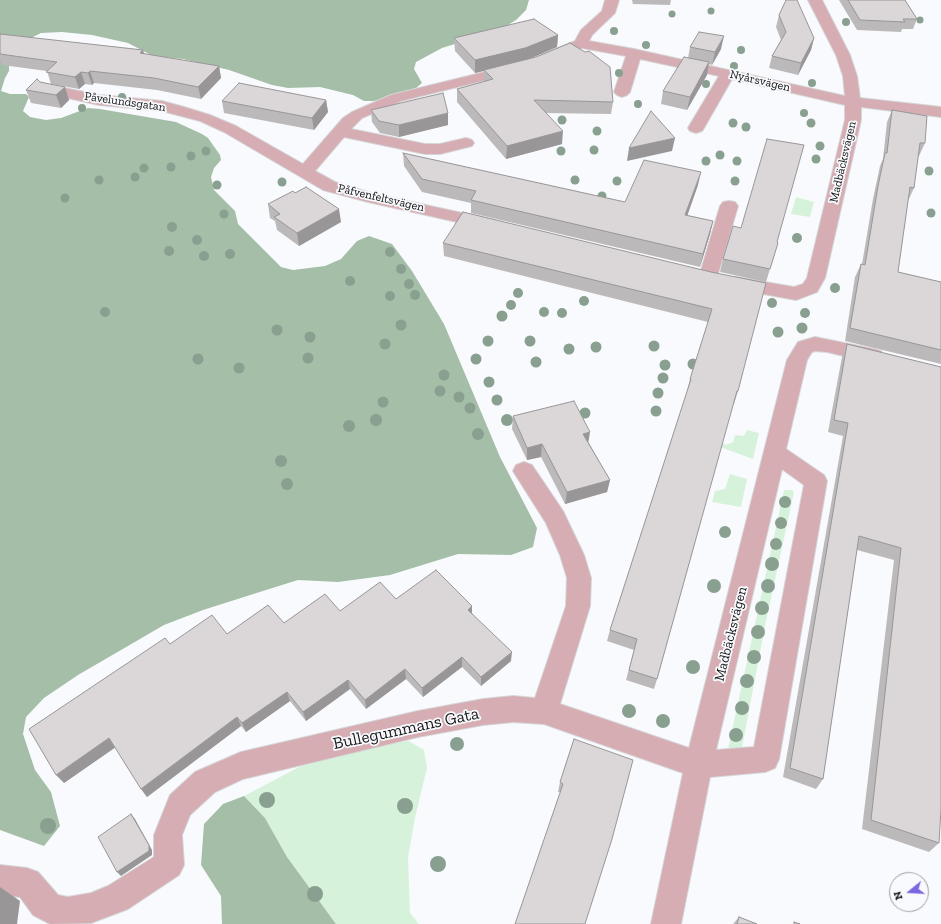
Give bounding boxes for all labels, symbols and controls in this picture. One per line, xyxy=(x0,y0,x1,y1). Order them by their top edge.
street label: Nyårsvägen xyxy=(728,67,792,95)
street label: Påvelundsgatan xyxy=(83,89,167,115)
street label: Madbäcksvägen xyxy=(827,120,859,204)
street label: Påfvenfeltsvägen xyxy=(336,181,426,215)
street label: Madbäcksvägen xyxy=(711,585,751,683)
street label: Bullegummans Gata xyxy=(331,704,481,754)
north arrow xyxy=(889,872,929,912)
text: N xyxy=(891,890,906,902)

